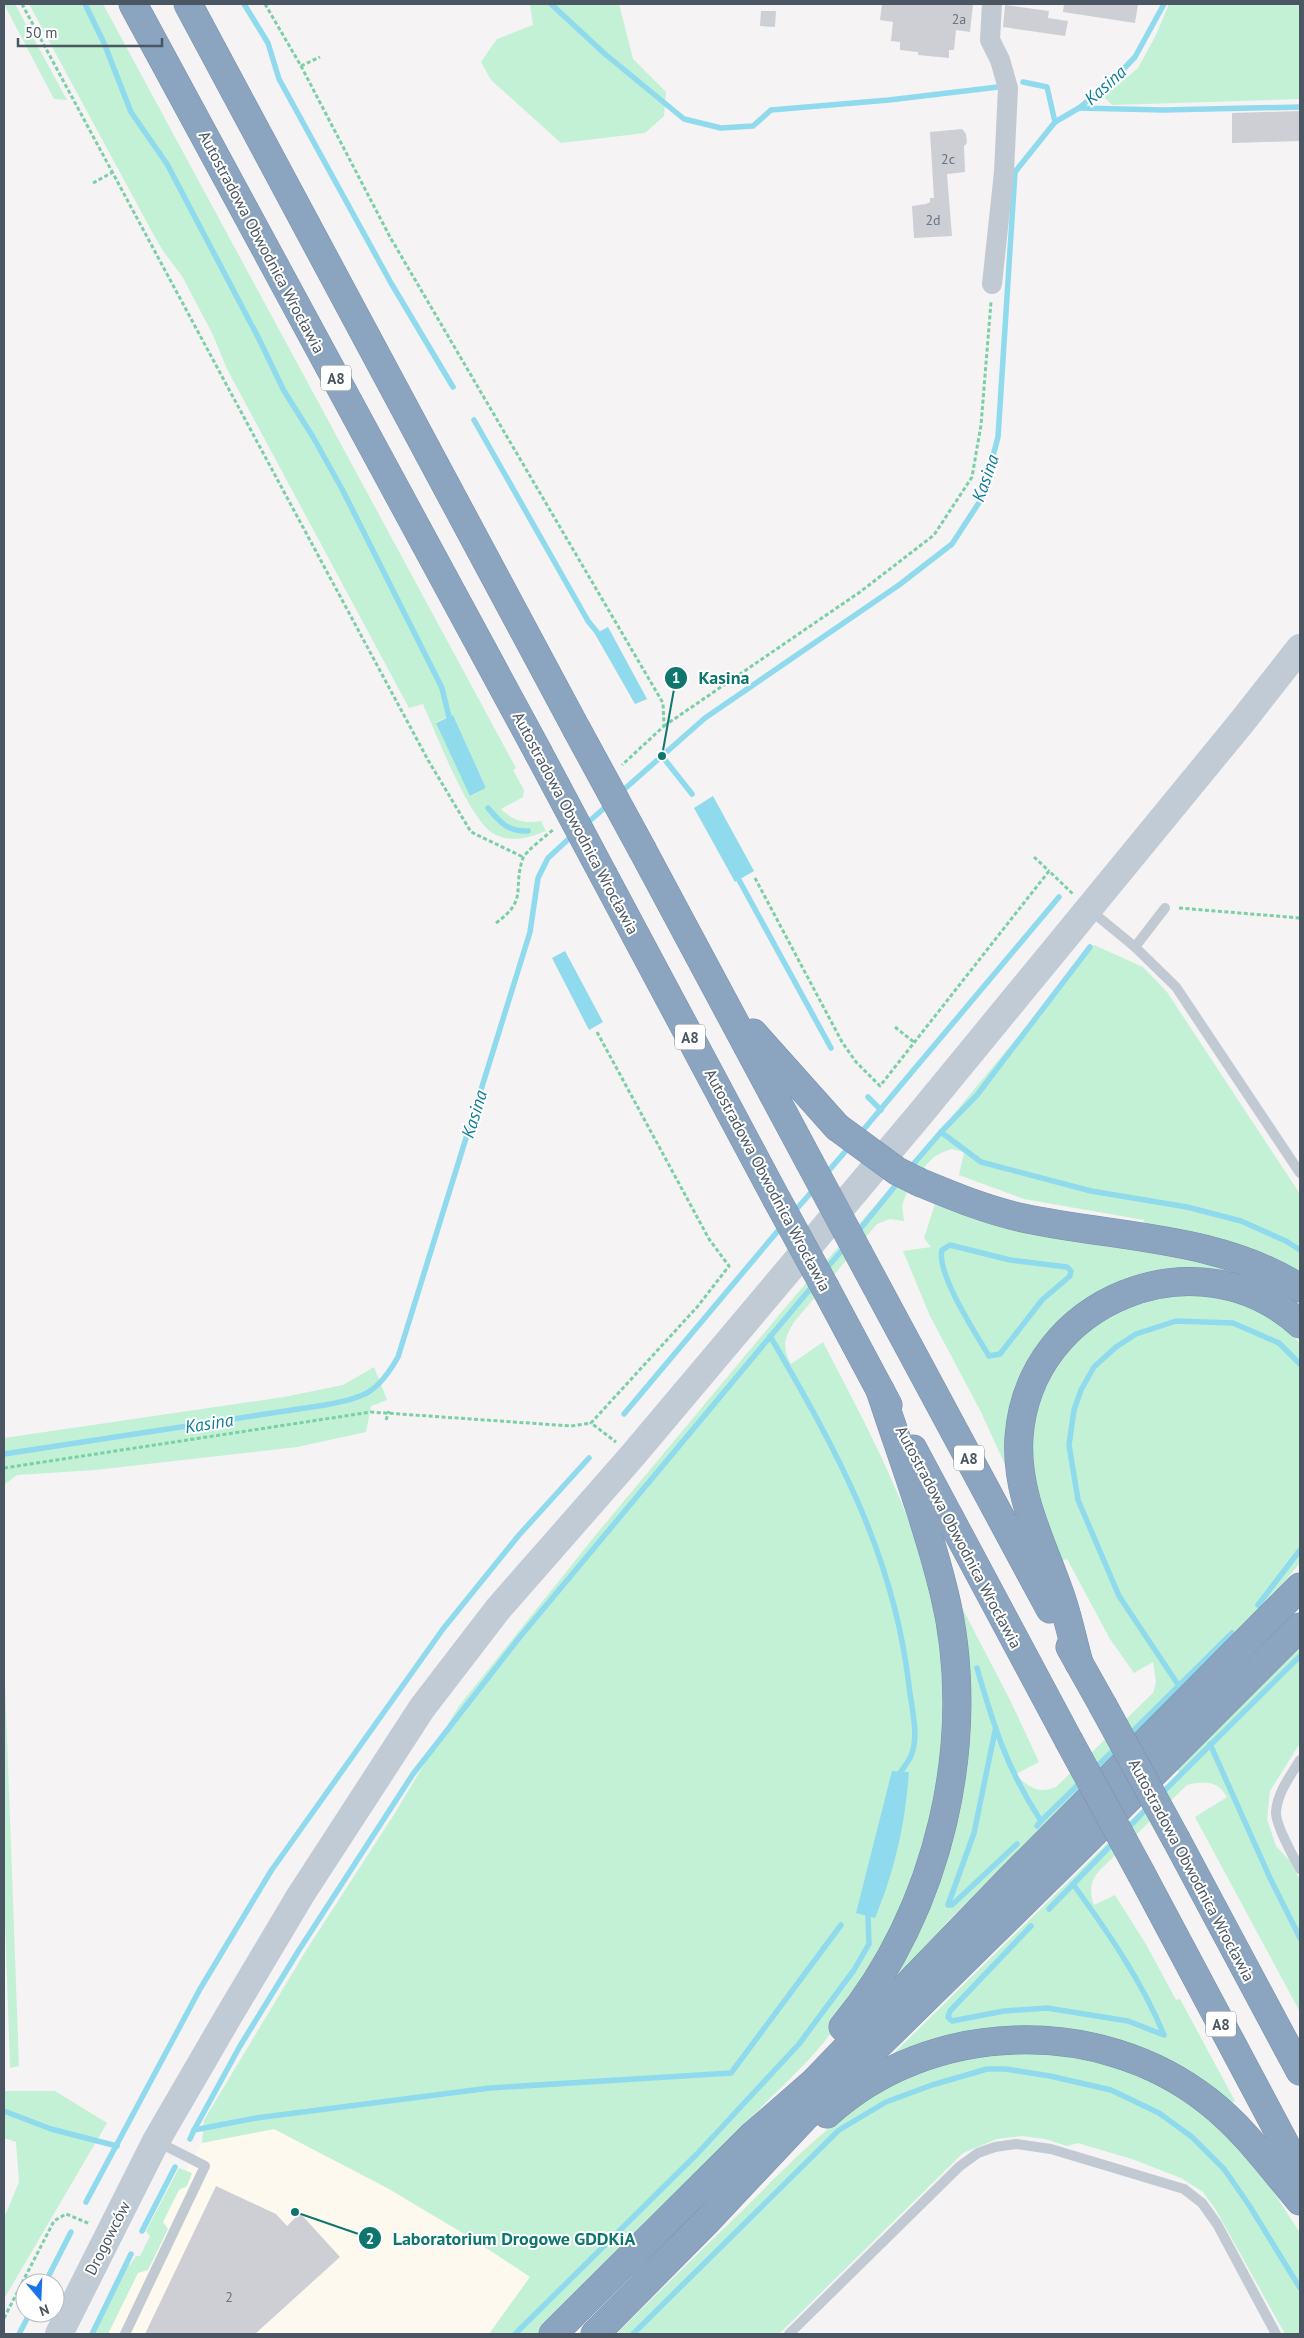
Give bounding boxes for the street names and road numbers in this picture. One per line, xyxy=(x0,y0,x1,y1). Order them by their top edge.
street label: Autostradowa Obwodnica Wrocławia xyxy=(195,127,329,357)
road number: A8 xyxy=(321,366,351,390)
street label: Autostradowa Obwodnica Wrocławia xyxy=(509,708,643,938)
road number: A8 xyxy=(675,1024,705,1050)
street label: Autostradowa Obwodnica Wrocławia xyxy=(701,1065,835,1295)
street label: Autostradowa Obwodnica Wrocławia xyxy=(892,1422,1026,1652)
road number: A8 xyxy=(954,1446,984,1470)
street label: Autostradowa Obwodnica Wrocławia xyxy=(1125,1755,1259,1985)
road number: A8 xyxy=(1206,2012,1236,2036)
street label: Drogowców xyxy=(80,2198,134,2278)

